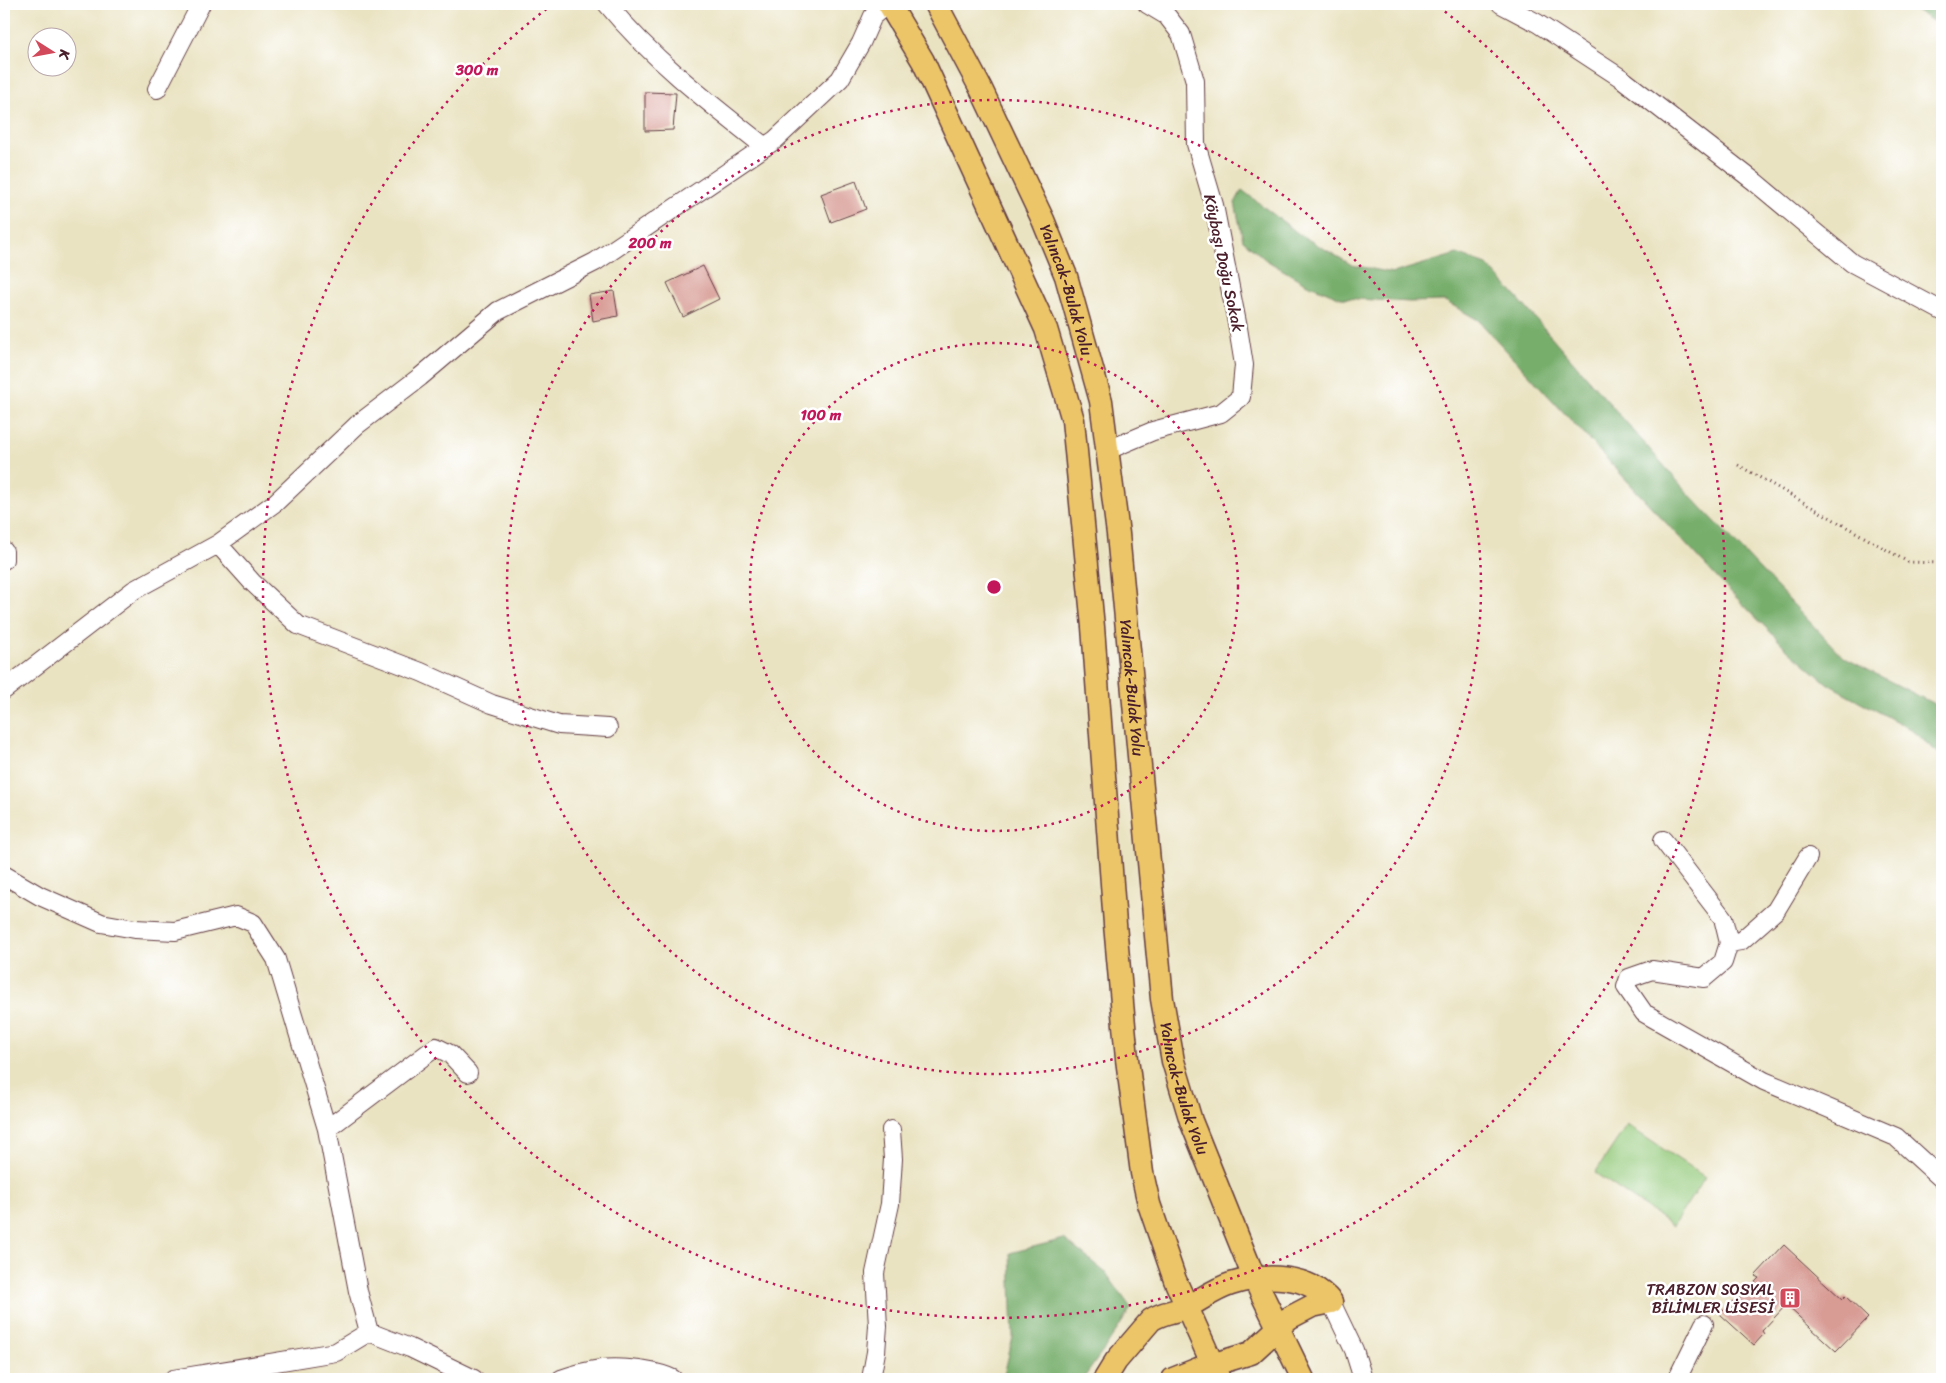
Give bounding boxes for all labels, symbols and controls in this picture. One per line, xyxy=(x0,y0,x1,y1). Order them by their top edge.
north arrow xyxy=(28,28,78,78)
text: K xyxy=(51,47,78,62)
text: 300 m xyxy=(455,57,499,83)
street label: Köybaşı Doğu Sokak xyxy=(1195,191,1253,335)
street label: Yalıncak-Bulak Yolu xyxy=(1032,219,1102,359)
text: 200 m xyxy=(627,230,672,256)
text: 100 m xyxy=(801,402,842,428)
centre of rings xyxy=(985,578,1003,596)
street label: Yalıncak-Bulak Yolu xyxy=(1112,618,1153,758)
street label: Yalıncak-Bulak Yolu xyxy=(1152,1020,1218,1160)
place label: TRABZON SOSYAL BİLİMLER LİSESİ xyxy=(1646,1275,1776,1322)
building icon: TRABZON SOSYAL BİLİMLER LİSESİ xyxy=(1778,1286,1802,1310)

